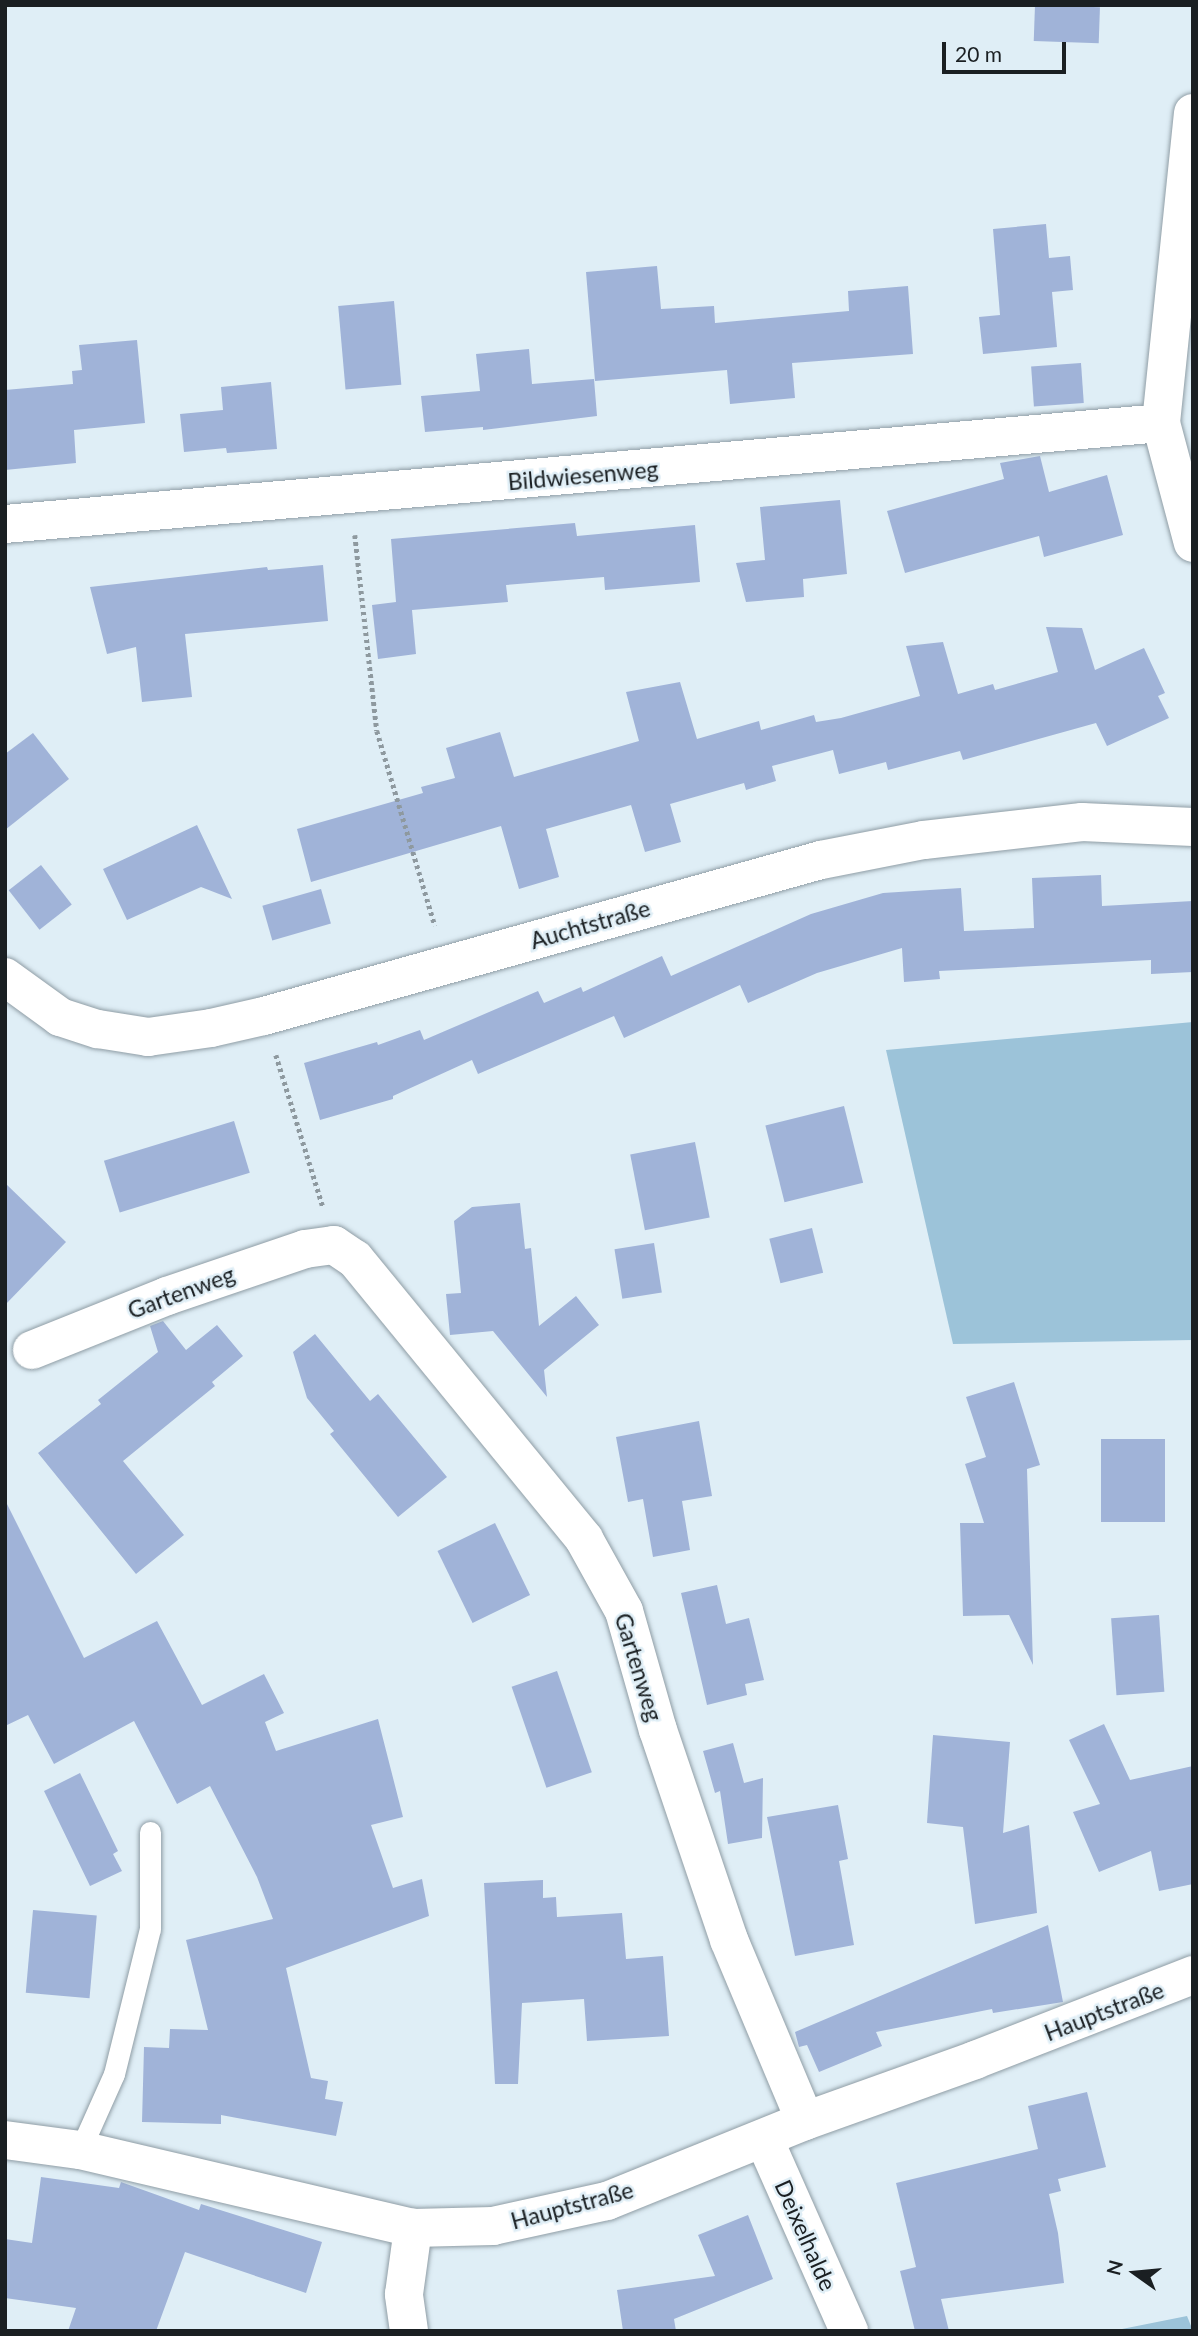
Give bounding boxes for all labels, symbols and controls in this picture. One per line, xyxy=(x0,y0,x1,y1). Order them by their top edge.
scale bar xyxy=(946,28,1070,72)
text: 20 m xyxy=(955,41,1002,66)
street label: Bildwiesenweg xyxy=(507,455,659,495)
street label: Auchtstraße xyxy=(527,894,653,954)
street label: Gartenweg xyxy=(124,1260,238,1324)
street label: Gartenweg xyxy=(609,1610,669,1724)
street label: Hauptstraße xyxy=(1040,1976,1168,2046)
street label: Hauptstraße xyxy=(508,2175,636,2235)
street label: Deixelhalde xyxy=(769,2175,843,2295)
north arrow xyxy=(1100,2238,1170,2308)
text: N xyxy=(1101,2257,1127,2277)

